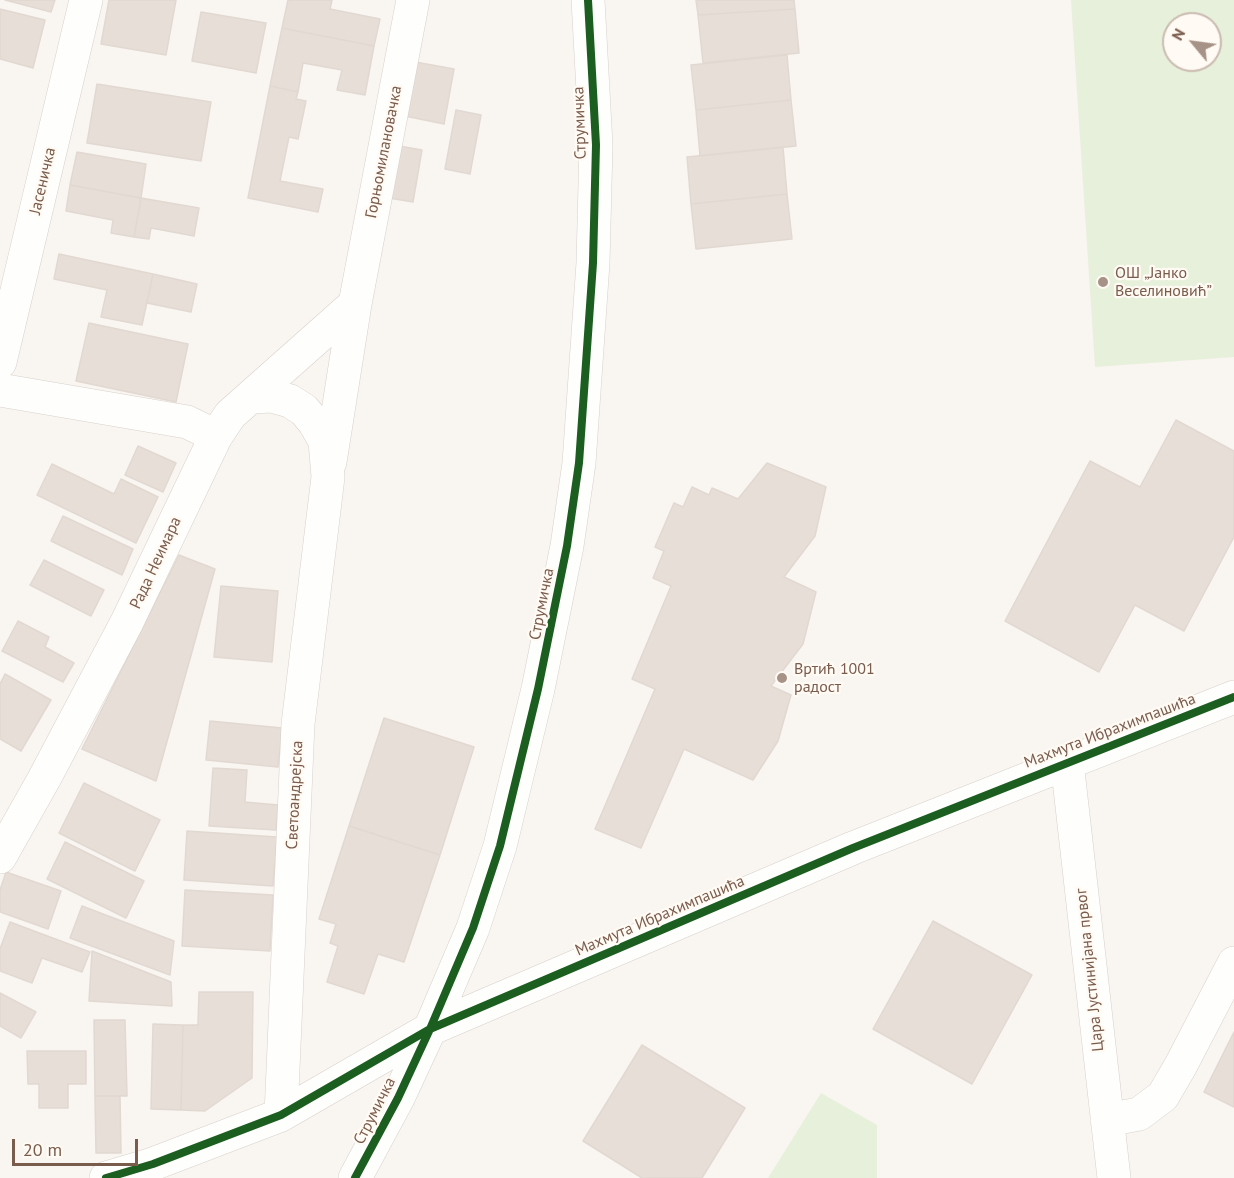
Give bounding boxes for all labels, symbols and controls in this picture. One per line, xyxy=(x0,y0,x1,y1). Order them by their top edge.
north arrow xyxy=(1162,12,1222,72)
text: N xyxy=(1167,25,1189,44)
street label: Горњомилановачка xyxy=(362,84,406,220)
street label: Струмичка xyxy=(569,86,591,160)
street label: Јасеничка xyxy=(26,146,60,216)
place label: ОШ „Јанко Веселиновић” xyxy=(1115,263,1212,301)
marker: ОШ „Јанко Веселиновић” xyxy=(1096,275,1110,289)
street label: Рада Неимара xyxy=(126,514,186,612)
street label: Струмичка xyxy=(526,566,558,642)
place label: Вртић 1001 радост xyxy=(794,659,875,697)
marker: Вртић 1001 радост xyxy=(775,671,789,685)
street label: Махмута Ибрахимпашића xyxy=(1021,689,1199,773)
street label: Светоандрејска xyxy=(283,740,307,850)
street label: Махмута Ибрахимпашића xyxy=(572,872,748,960)
street label: Цара Јустинијана првог xyxy=(1072,887,1108,1053)
street label: Струмичка xyxy=(350,1074,400,1148)
scale bar xyxy=(15,1127,141,1165)
text: 20 m xyxy=(23,1138,62,1161)

